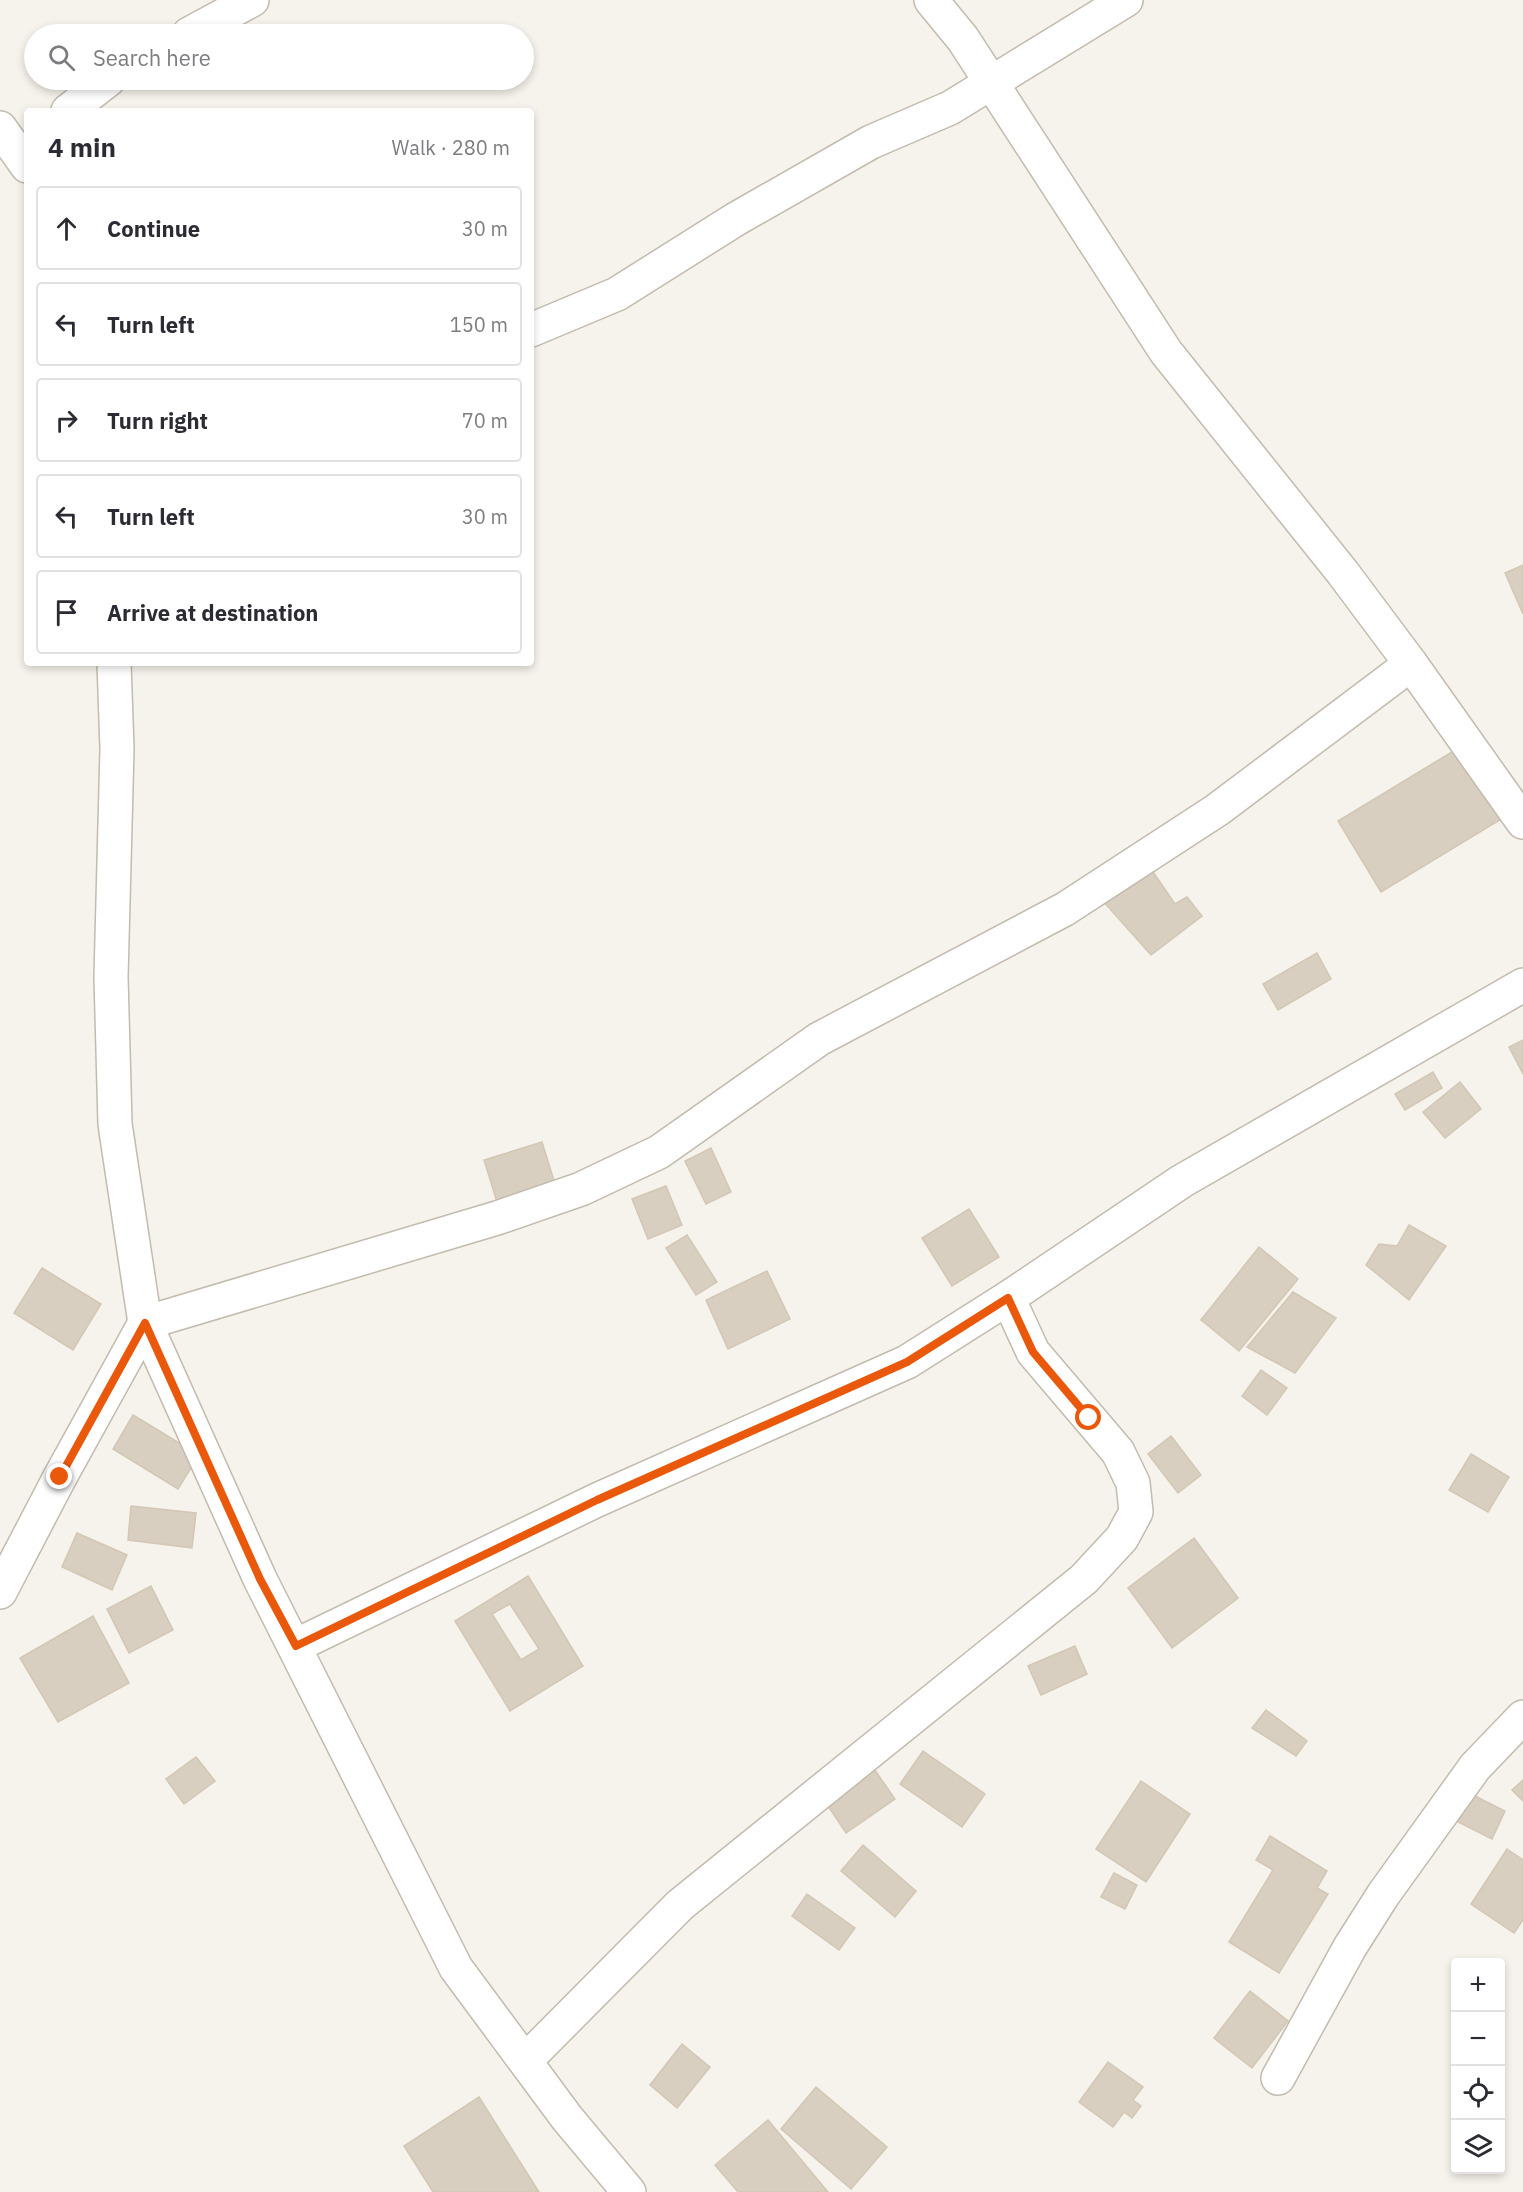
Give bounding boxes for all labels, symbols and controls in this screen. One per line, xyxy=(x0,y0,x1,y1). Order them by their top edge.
search box xyxy=(24,24,534,90)
icon: search xyxy=(45,41,78,74)
text: Search here xyxy=(93,43,211,72)
text: 4 min xyxy=(48,130,116,164)
text: Walk · 280 m xyxy=(392,134,510,161)
icon: ahead xyxy=(50,212,83,245)
text: Continue xyxy=(107,214,200,243)
text: 30 m xyxy=(462,215,508,242)
icon: left xyxy=(50,308,83,341)
text: Turn left xyxy=(107,310,195,339)
text: 150 m xyxy=(450,311,508,338)
icon: right xyxy=(50,404,83,437)
text: Turn right xyxy=(107,406,208,435)
text: 70 m xyxy=(462,407,508,434)
icon: left xyxy=(50,500,83,533)
text: Turn left xyxy=(107,502,195,531)
text: 30 m xyxy=(462,503,508,530)
icon: arrive xyxy=(50,596,83,629)
text: Arrive at destination xyxy=(107,598,318,627)
route start xyxy=(1075,1404,1101,1430)
route end xyxy=(46,1463,72,1489)
map controls xyxy=(1451,1958,1505,2174)
button: + xyxy=(1451,1958,1505,2012)
button: − xyxy=(1451,2012,1505,2066)
button: locate xyxy=(1451,2066,1505,2120)
button: layers xyxy=(1451,2120,1505,2174)

